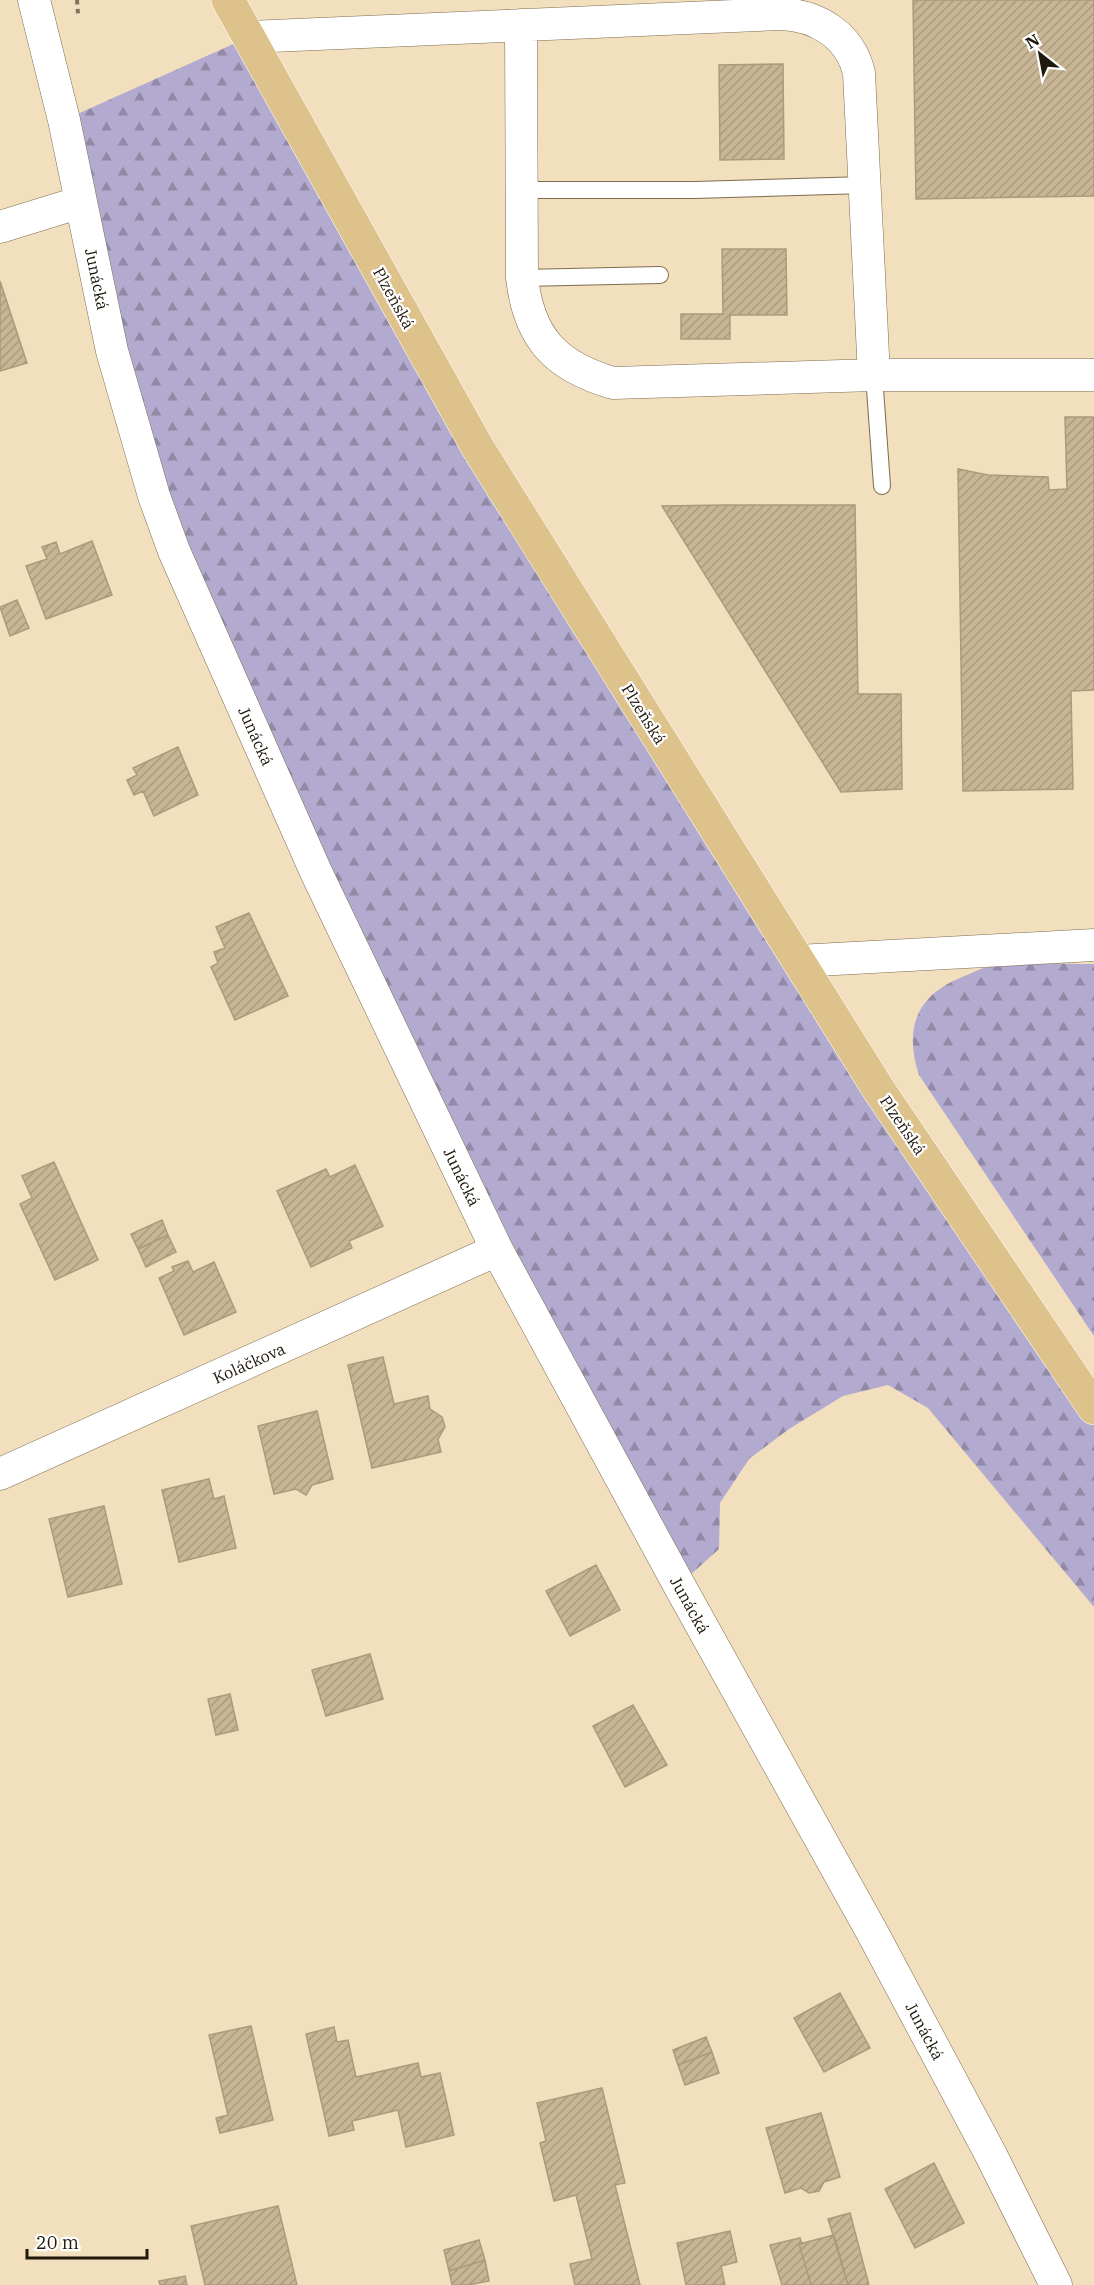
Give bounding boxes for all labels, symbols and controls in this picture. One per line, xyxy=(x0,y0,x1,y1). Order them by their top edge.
north arrow xyxy=(1010,24,1070,84)
text: N xyxy=(1022,29,1043,53)
street label: Junácká xyxy=(81,246,113,312)
street label: Plzeňská xyxy=(369,264,419,333)
street label: Plzeňská xyxy=(618,680,670,748)
street label: Junácká xyxy=(234,703,278,769)
street label: Plzeňská xyxy=(876,1091,930,1159)
street label: Junácká xyxy=(439,1145,485,1210)
street label: Koláčkova xyxy=(210,1338,288,1388)
street label: Junácká xyxy=(666,1573,714,1637)
street label: Junácká xyxy=(902,1999,949,2063)
scale bar xyxy=(27,2222,147,2260)
text: 20 m xyxy=(36,2231,79,2254)

